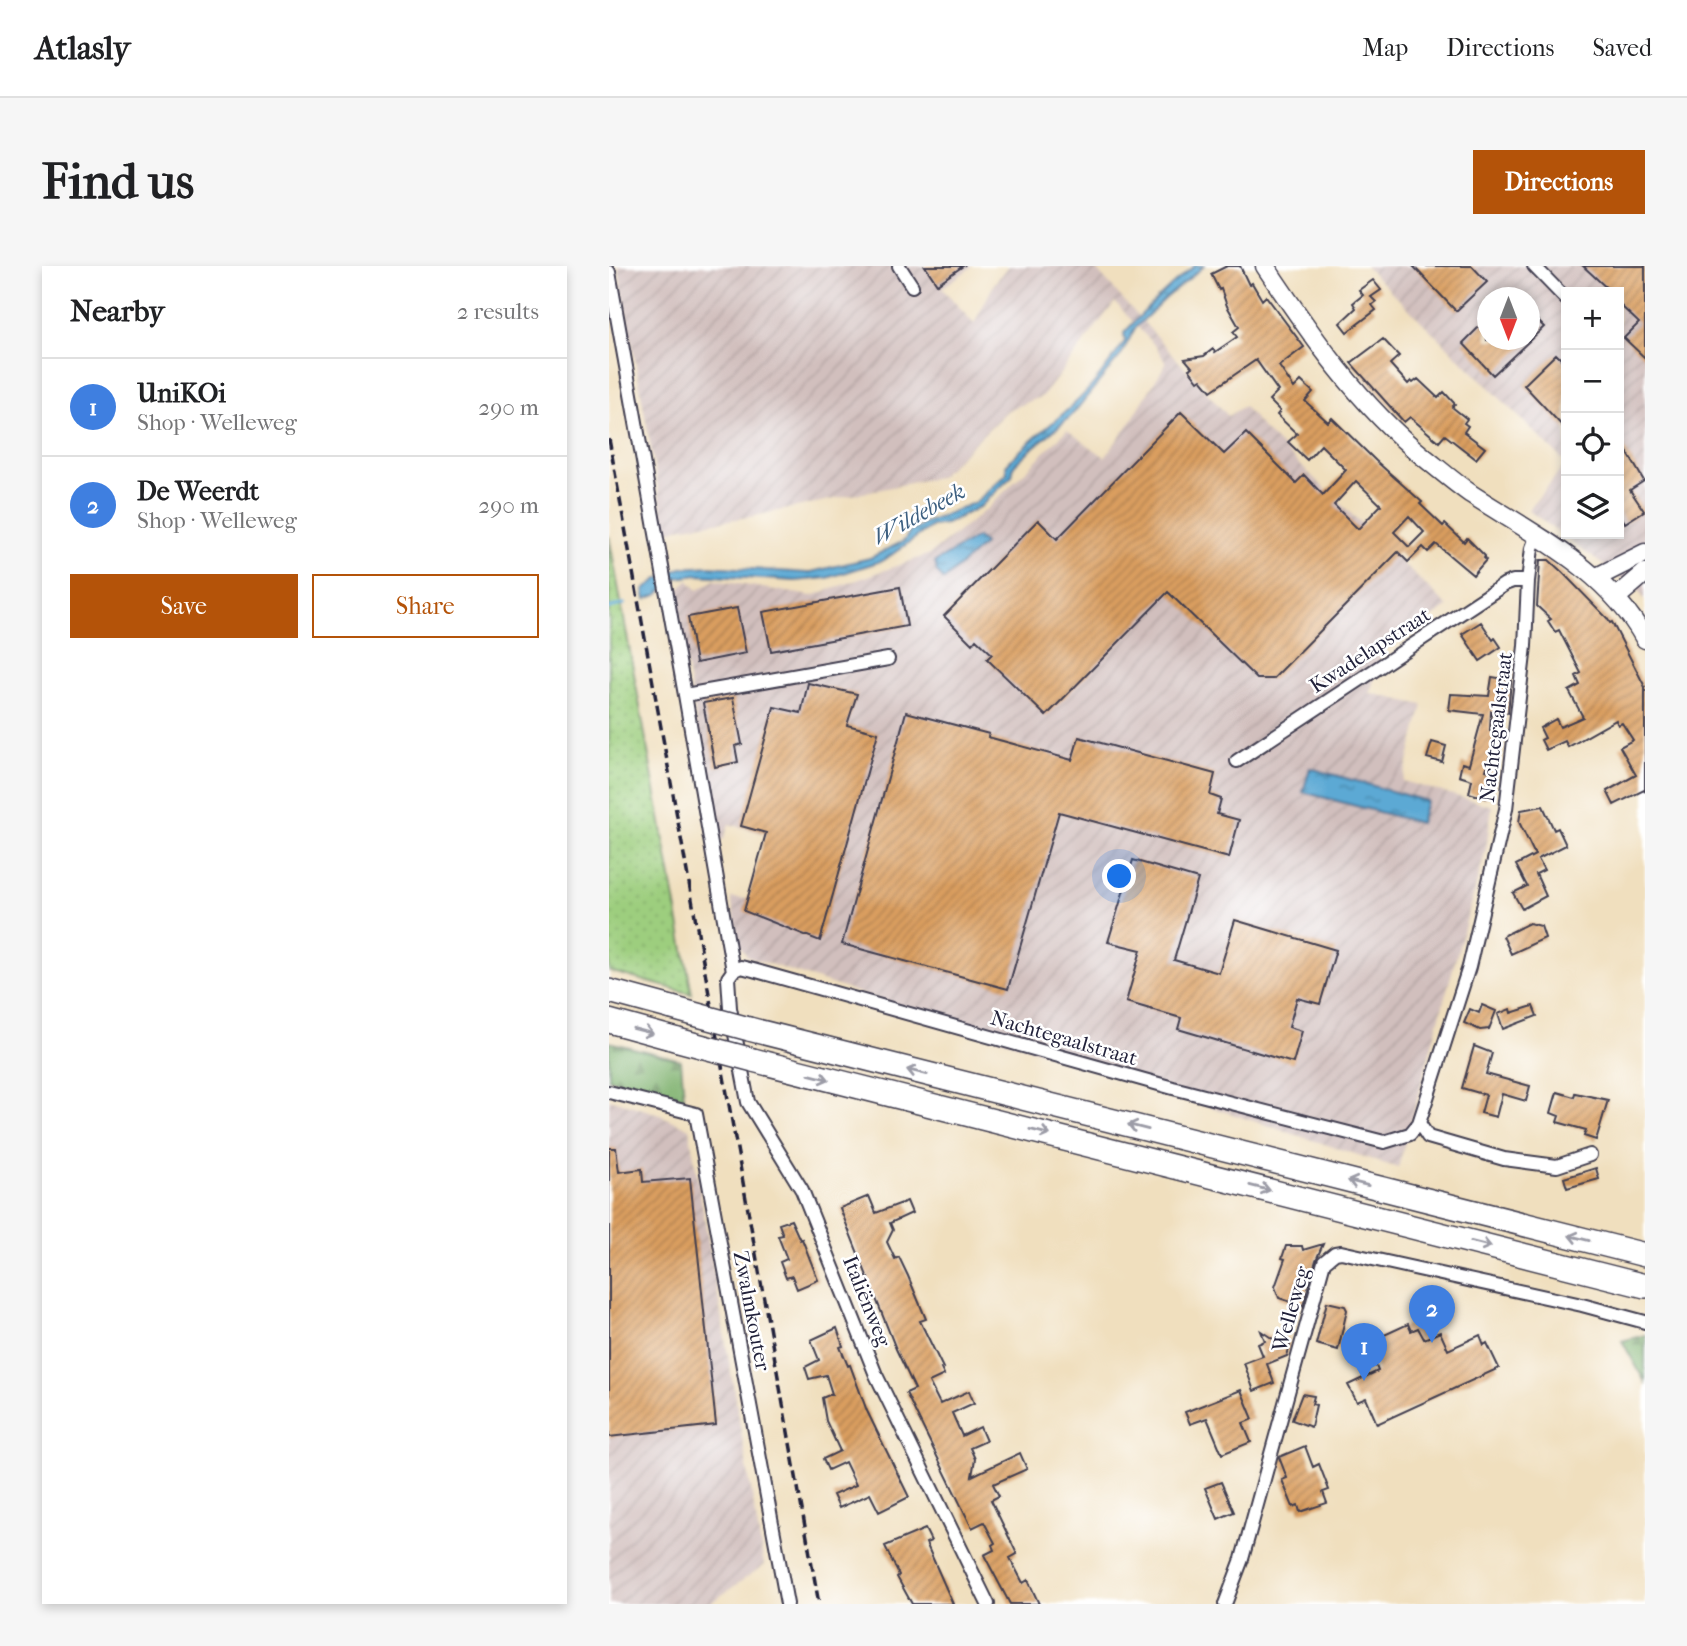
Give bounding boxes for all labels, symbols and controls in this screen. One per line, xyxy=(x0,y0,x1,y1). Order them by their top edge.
text: Atlasly xyxy=(35,29,130,68)
text: Map xyxy=(1362,34,1408,62)
text: Directions xyxy=(1446,34,1554,62)
text: Saved xyxy=(1592,34,1652,62)
button: Directions xyxy=(1473,150,1645,214)
text: Find us xyxy=(42,153,194,211)
north arrow xyxy=(1477,287,1540,350)
map controls xyxy=(1561,287,1624,539)
button: + xyxy=(1561,287,1624,350)
text: Nearby xyxy=(70,294,165,329)
text: 2 results xyxy=(457,298,539,325)
button: − xyxy=(1561,350,1624,413)
text: UniKOi xyxy=(137,378,226,409)
text: 1 xyxy=(89,394,97,421)
text: 290 m xyxy=(478,394,539,421)
text: Shop · Welleweg xyxy=(137,409,297,436)
button: locate xyxy=(1561,413,1624,476)
text: De Weerdt xyxy=(137,476,259,507)
button: layers xyxy=(1561,476,1624,539)
water label: Wildebeek xyxy=(868,478,970,550)
text: 2 xyxy=(87,492,99,519)
text: 290 m xyxy=(478,492,539,519)
text: Shop · Welleweg xyxy=(137,507,297,534)
button: Save xyxy=(70,574,298,638)
button: Share xyxy=(312,574,539,638)
street label: Kwadelapstraat xyxy=(1305,602,1435,698)
street label: Nachtegaalstraat xyxy=(1475,650,1517,804)
your location xyxy=(1102,859,1136,893)
street label: Nachtegaalstraat xyxy=(988,1006,1141,1071)
one-way arrow xyxy=(632,1025,654,1038)
one-way arrow xyxy=(906,1065,929,1078)
one-way arrow xyxy=(807,1071,830,1084)
one-way arrow xyxy=(1127,1120,1149,1133)
one-way arrow xyxy=(1028,1126,1050,1139)
one-way arrow xyxy=(1347,1176,1370,1189)
one-way arrow xyxy=(1248,1182,1271,1195)
one-way arrow xyxy=(1568,1231,1591,1244)
one-way arrow xyxy=(1469,1238,1492,1251)
street label: Zwalmkouter xyxy=(729,1249,775,1373)
street label: Italiënweg xyxy=(838,1252,896,1351)
street label: Welleweg xyxy=(1267,1263,1315,1356)
pin: 2 xyxy=(1409,1285,1455,1343)
pin: 1 xyxy=(1341,1323,1387,1381)

